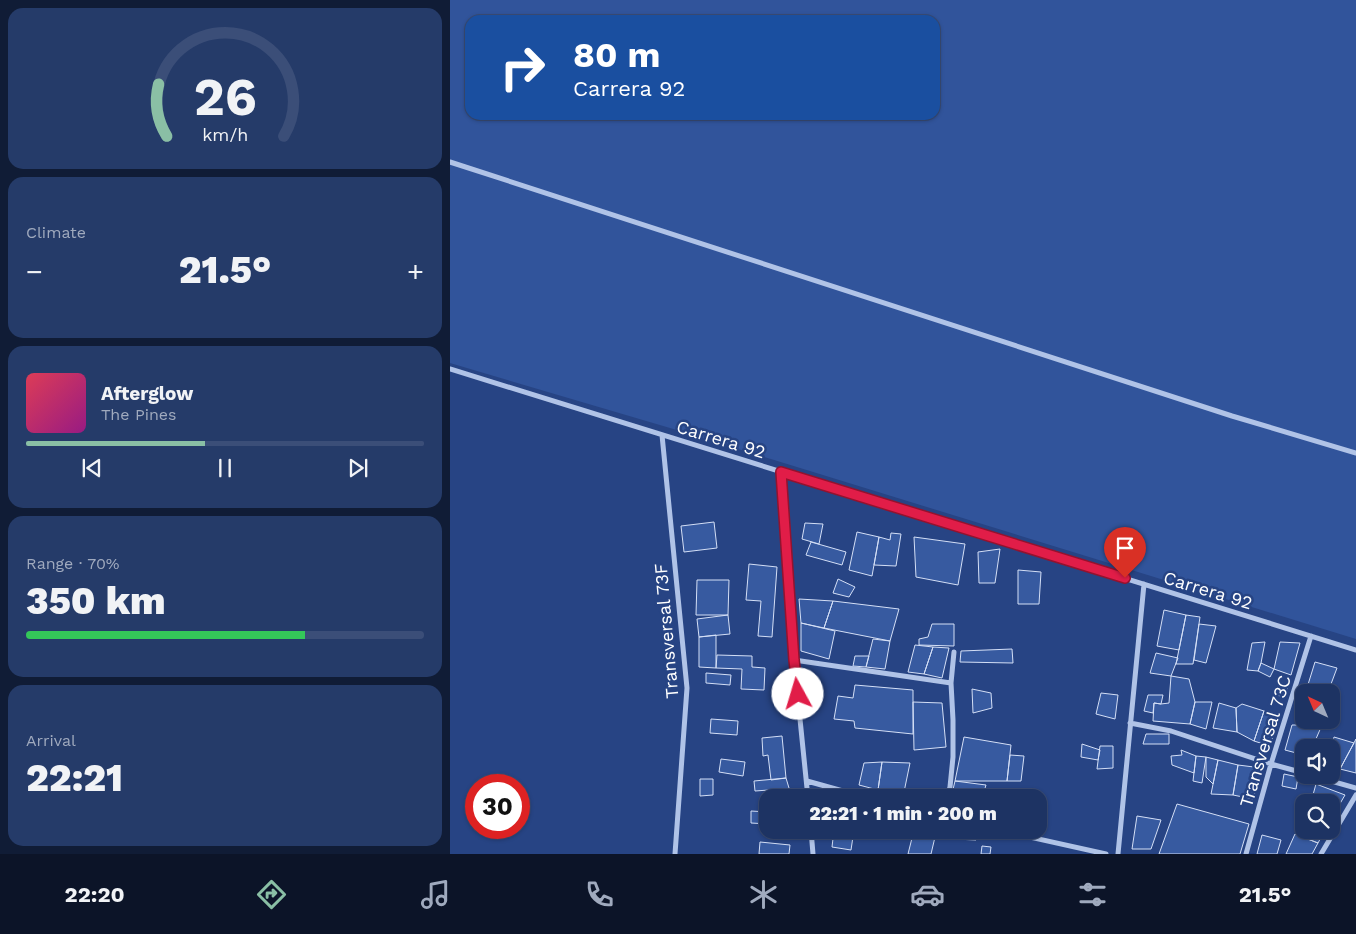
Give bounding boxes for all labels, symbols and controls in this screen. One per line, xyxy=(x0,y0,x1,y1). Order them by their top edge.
text: 80 m xyxy=(573,34,660,76)
icon: right xyxy=(490,35,555,100)
text: 26 xyxy=(193,67,257,128)
text: Carrera 92 xyxy=(573,76,685,101)
text: km/h xyxy=(202,124,248,145)
text: Climate xyxy=(26,223,86,242)
text: 21.5° xyxy=(179,248,271,292)
text: − xyxy=(26,255,43,288)
text: + xyxy=(407,255,424,288)
text: Afterglow xyxy=(101,382,193,405)
text: The Pines xyxy=(101,405,177,424)
street label: Carrera 92 xyxy=(674,416,768,462)
icon: previous xyxy=(78,454,106,482)
icon: pause xyxy=(211,454,239,482)
icon: next xyxy=(344,454,372,482)
pin xyxy=(1104,527,1146,578)
icon: arrive xyxy=(1111,534,1139,562)
text: Range · 70% xyxy=(26,554,120,573)
street label: Transversal 73F xyxy=(650,563,682,699)
street label: Carrera 92 xyxy=(1161,567,1255,613)
text: 350 km xyxy=(26,579,166,623)
position arrow xyxy=(771,667,823,719)
street label: Transversal 73C xyxy=(1235,672,1295,810)
north arrow xyxy=(1295,684,1340,729)
map controls xyxy=(1295,684,1340,839)
text: Arrival xyxy=(26,731,76,750)
button: sound xyxy=(1295,739,1340,784)
text: 22:21 xyxy=(26,756,123,800)
speed limit sign: 30 xyxy=(465,774,530,839)
button: search xyxy=(1295,794,1340,839)
text: 22:21 · 1 min · 200 m xyxy=(809,802,997,825)
icon: directions xyxy=(254,877,289,912)
icon: music xyxy=(418,877,453,912)
icon: phone xyxy=(582,877,617,912)
icon: climate xyxy=(746,877,781,912)
icon: car xyxy=(910,877,945,912)
icon: filters xyxy=(1075,877,1110,912)
text: 22:20 xyxy=(65,882,125,907)
text: 21.5° xyxy=(1239,882,1291,907)

